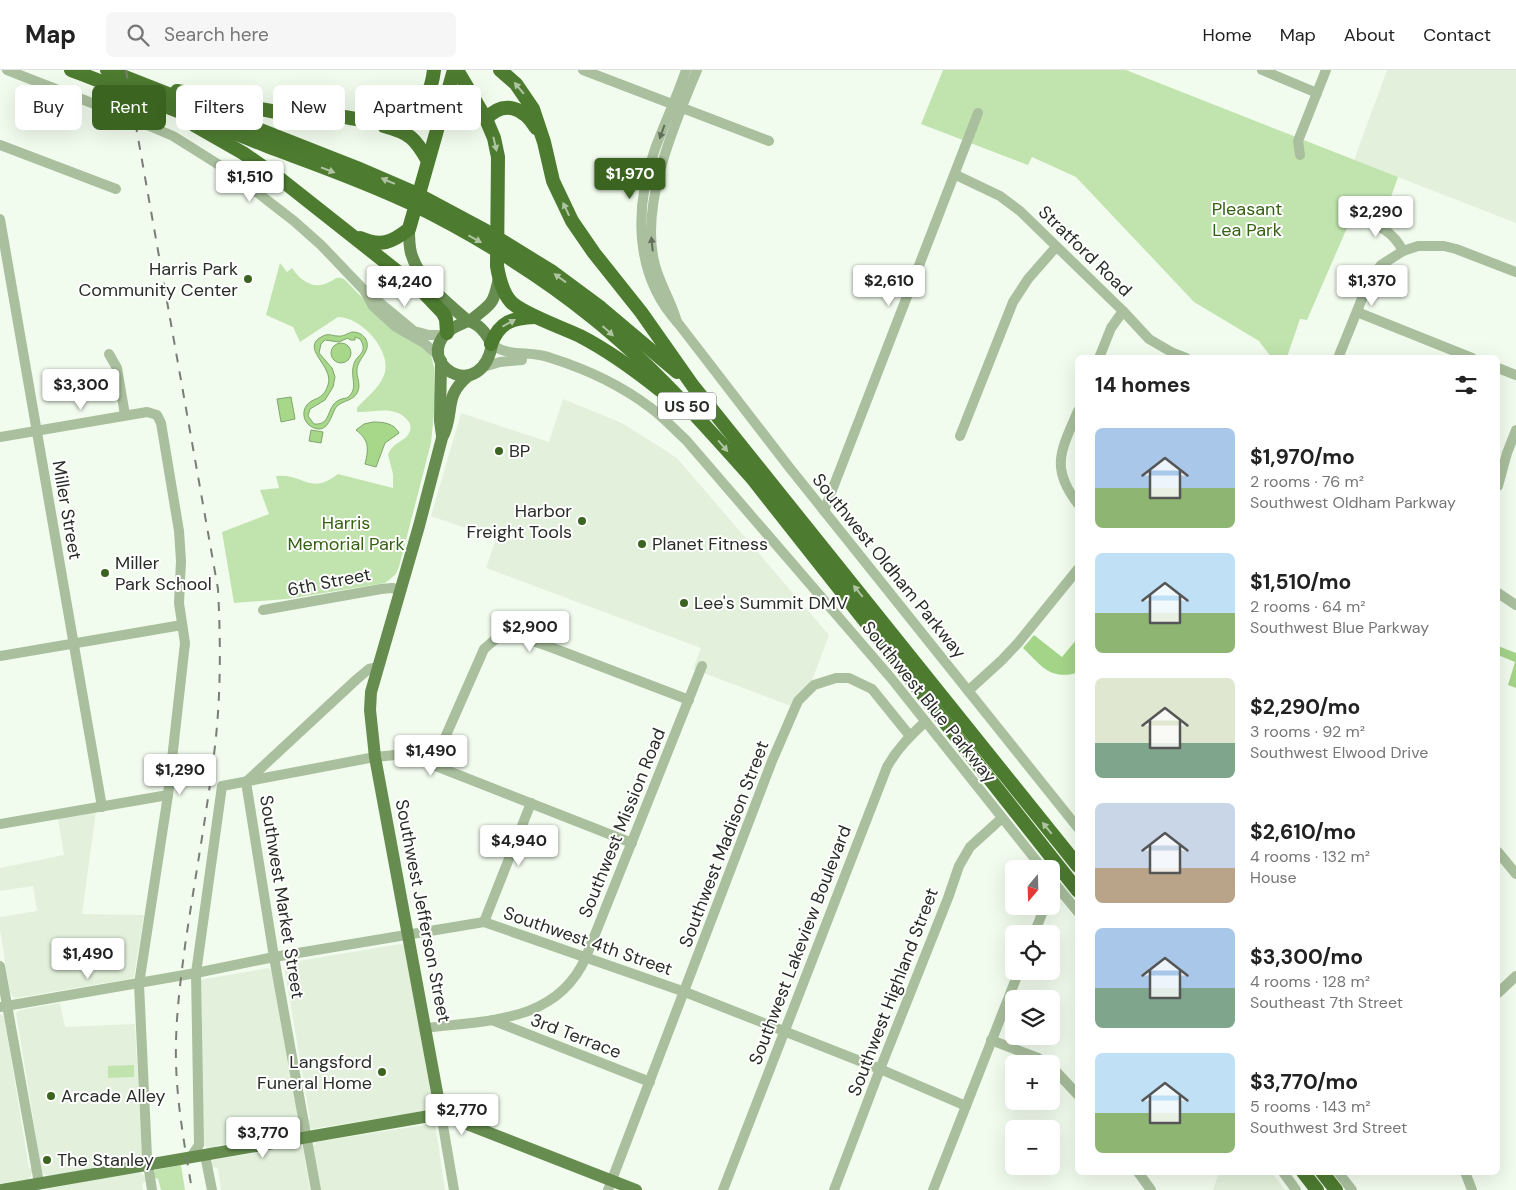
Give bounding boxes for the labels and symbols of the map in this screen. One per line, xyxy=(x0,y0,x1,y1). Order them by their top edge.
one-way arrow xyxy=(513,81,524,94)
one-way arrow xyxy=(658,125,666,140)
one-way arrow xyxy=(491,136,499,152)
pin: $1,970 xyxy=(589,158,671,200)
pin: $1,510 xyxy=(209,160,291,203)
one-way arrow xyxy=(321,166,335,174)
one-way arrow xyxy=(381,177,395,185)
pin: $2,290 xyxy=(1335,196,1417,238)
park label: Pleasant Lea Park xyxy=(1212,197,1282,242)
street label: Stratford Road xyxy=(1033,200,1137,302)
one-way arrow xyxy=(562,202,570,216)
one-way arrow xyxy=(468,234,482,243)
one-way arrow xyxy=(648,235,656,251)
place label: Harris Park Community Center xyxy=(78,257,238,302)
pin: $2,610 xyxy=(848,264,930,307)
pin: $1,370 xyxy=(1331,264,1413,307)
pin: $4,240 xyxy=(364,266,446,308)
marker: Harris Park Community Center xyxy=(242,273,254,285)
one-way arrow xyxy=(553,273,567,283)
one-way arrow xyxy=(503,318,516,327)
one-way arrow xyxy=(602,325,614,337)
pin: $3,300 xyxy=(40,368,122,411)
road number: US 50 xyxy=(658,392,716,420)
place label: BP xyxy=(509,439,530,463)
one-way arrow xyxy=(717,439,729,451)
marker: BP xyxy=(493,445,505,457)
street label: Miller Street xyxy=(46,459,88,561)
street label: Southwest Oldham Parkway xyxy=(807,468,971,664)
place label: Harbor Freight Tools xyxy=(466,499,572,544)
park label: Harris Memorial Park xyxy=(287,511,405,556)
marker: Harbor Freight Tools xyxy=(576,515,588,527)
place label: Planet Fitness xyxy=(652,532,768,556)
marker: Planet Fitness xyxy=(636,538,648,550)
place label: Miller Park School xyxy=(115,551,212,596)
street label: 6th Street xyxy=(285,562,373,602)
marker: Miller Park School xyxy=(99,567,111,579)
one-way arrow xyxy=(853,585,864,598)
place label: Lee's Summit DMV xyxy=(694,591,848,615)
marker: Lee's Summit DMV xyxy=(678,597,690,609)
pin: $2,900 xyxy=(489,610,571,653)
street label: Southwest Blue Parkway xyxy=(856,616,1002,788)
street label: Southwest Mission Road xyxy=(573,725,671,921)
pin: $1,490 xyxy=(390,734,472,777)
street label: Southwest Madison Street xyxy=(673,737,775,951)
pin: $1,290 xyxy=(139,754,221,796)
street label: Southwest Market Street xyxy=(254,794,310,1000)
street label: Southwest Jefferson Street xyxy=(390,797,456,1025)
street label: Southwest Lakeview Boulevard xyxy=(743,822,857,1068)
one-way arrow xyxy=(1042,822,1053,835)
pin: $4,940 xyxy=(478,824,560,867)
north arrow xyxy=(1005,860,1060,915)
street label: Southwest Highland Street xyxy=(842,884,944,1100)
street label: Southwest 4th Street xyxy=(500,901,676,981)
pin: $1,490 xyxy=(47,938,129,980)
street label: 3rd Terrace xyxy=(527,1008,625,1064)
place label: Langsford Funeral Home xyxy=(257,1050,372,1095)
marker: Langsford Funeral Home xyxy=(376,1066,388,1078)
place label: Arcade Alley xyxy=(61,1084,166,1108)
marker: Arcade Alley xyxy=(45,1090,57,1102)
pin: $2,770 xyxy=(421,1094,503,1136)
pin: $3,770 xyxy=(222,1116,304,1159)
place label: The Stanley xyxy=(57,1148,154,1172)
marker: The Stanley xyxy=(41,1154,53,1166)

